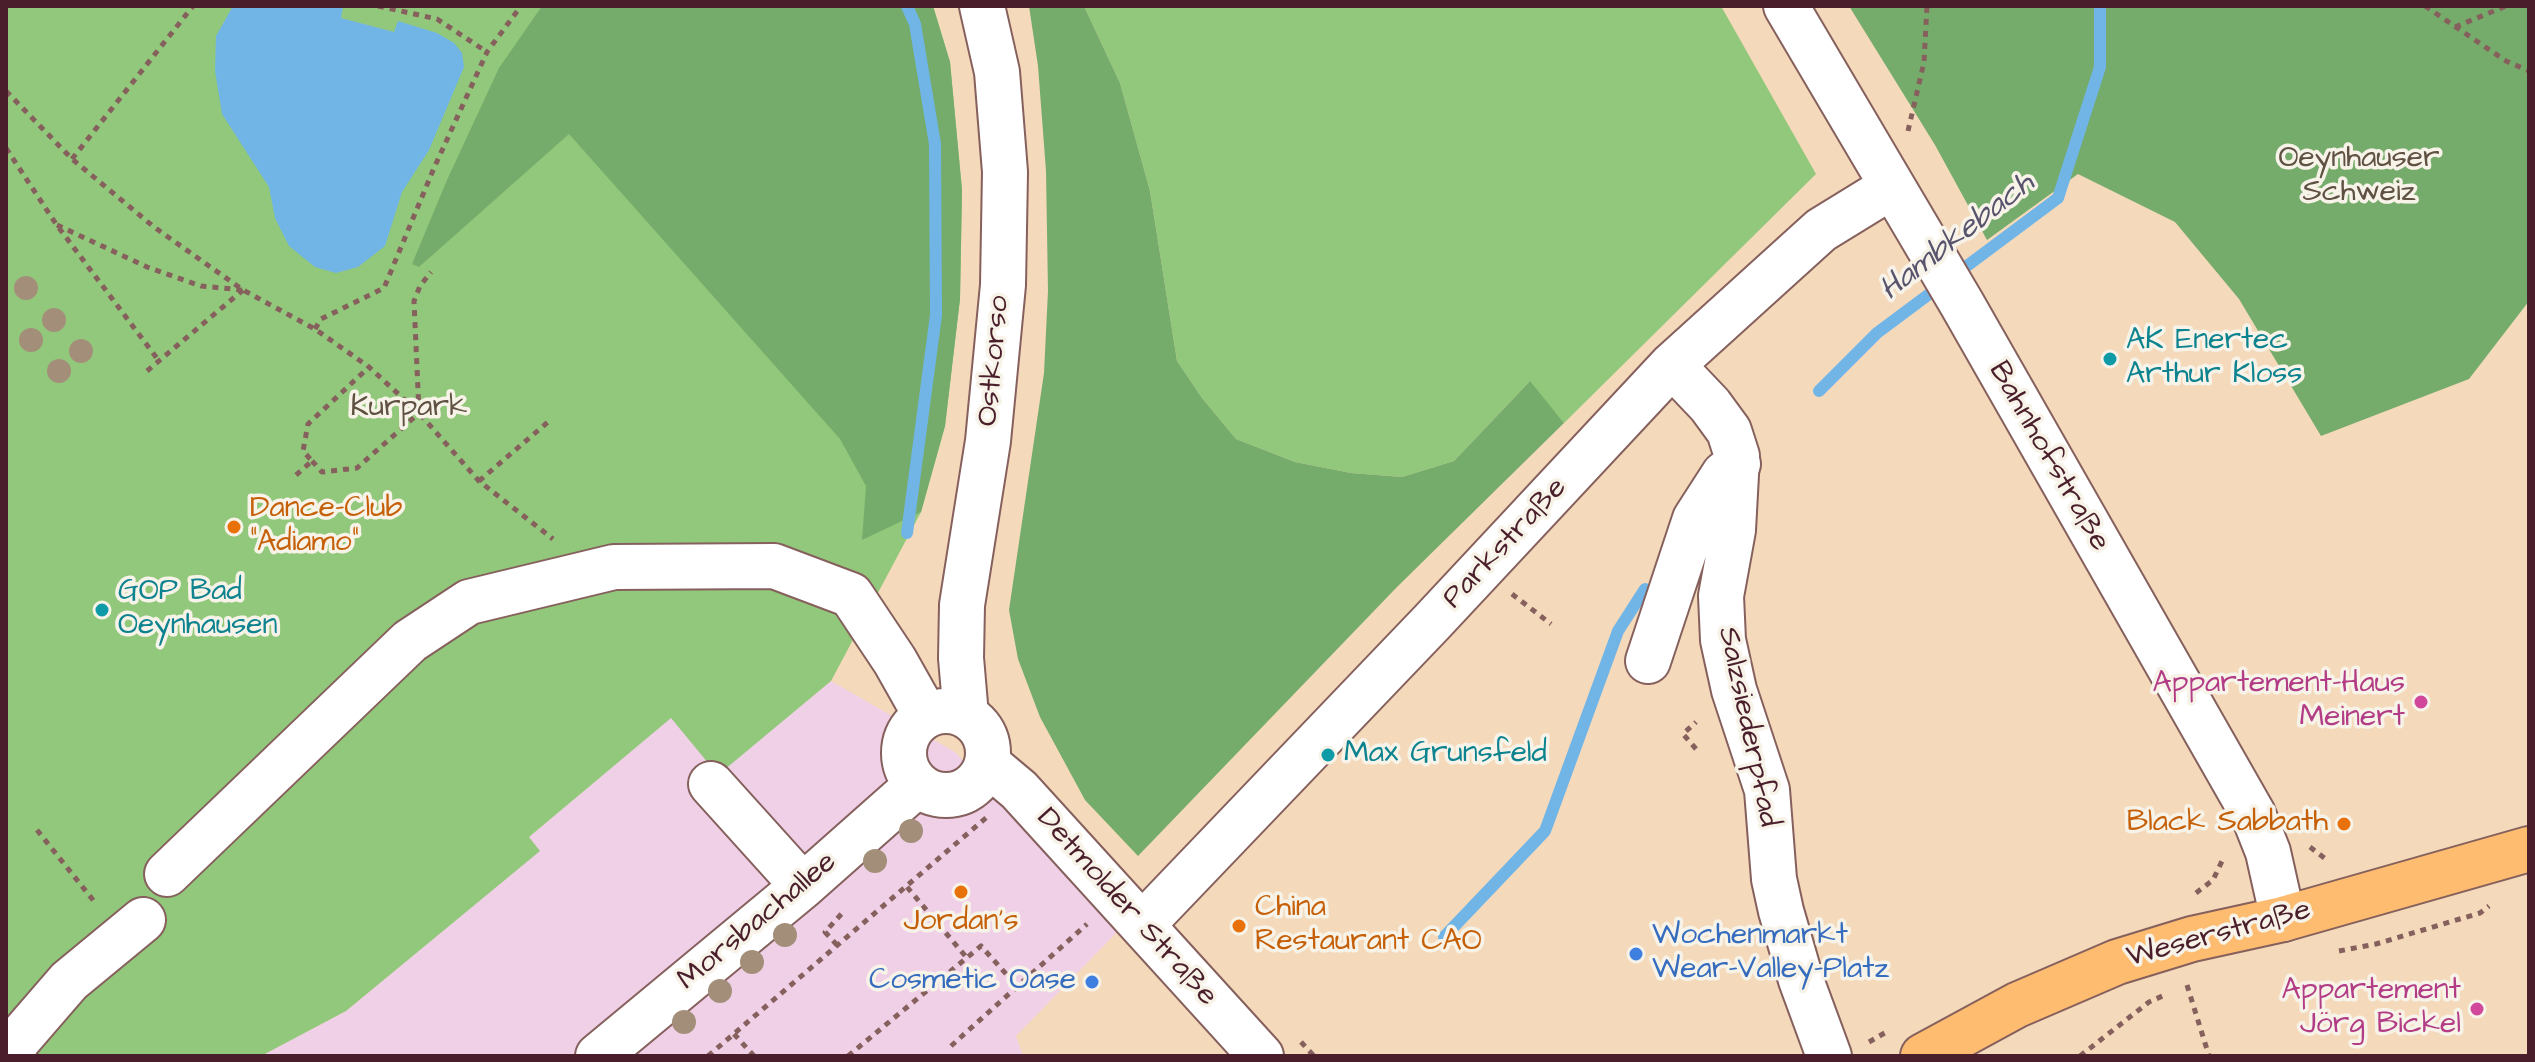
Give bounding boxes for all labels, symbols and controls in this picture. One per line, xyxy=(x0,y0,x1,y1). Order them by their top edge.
park label: Oeynhauser Schweiz xyxy=(2279,142,2439,212)
water label: Hambkebach xyxy=(1873,166,2043,310)
street label: Ostkorso xyxy=(971,294,1019,428)
place label: AK Enertec Arthur Kloss xyxy=(2126,324,2302,394)
marker: AK Enertec Arthur Kloss xyxy=(2101,350,2119,368)
street label: Bahnhofstraße xyxy=(1979,356,2117,558)
park label: Kurpark xyxy=(351,391,467,427)
street label: Parkstraße xyxy=(1436,471,1576,617)
place label: Dance-Club "Adiamo" xyxy=(250,492,402,562)
marker: Dance-Club "Adiamo" xyxy=(225,518,243,536)
place label: GOP Bad Oeynhausen xyxy=(118,575,277,646)
marker: GOP Bad Oeynhausen xyxy=(93,601,111,619)
street label: Salzsiederpfad xyxy=(1708,624,1786,830)
place label: Appartement-Haus Meinert xyxy=(2152,667,2405,738)
marker: Appartement-Haus Meinert xyxy=(2412,693,2430,711)
place label: Max Grunsfeld xyxy=(1344,737,1547,773)
marker: Max Grunsfeld xyxy=(1319,746,1337,764)
street label: Detmolder Straße xyxy=(1028,802,1224,1014)
place label: Black Sabbath xyxy=(2127,806,2328,842)
marker: Black Sabbath xyxy=(2335,815,2353,833)
street label: Morsbachallee xyxy=(671,845,845,999)
marker: Jordan's xyxy=(952,883,970,901)
place label: China Restaurant CAO xyxy=(1255,891,1482,962)
street label: Weserstraße xyxy=(2123,893,2315,977)
place label: Jordan's xyxy=(904,905,1018,941)
marker: China Restaurant CAO xyxy=(1230,917,1248,935)
place label: Wochenmarkt Wear-Valley-Platz xyxy=(1652,919,1889,990)
marker: Wochenmarkt Wear-Valley-Platz xyxy=(1627,945,1645,963)
place label: Cosmetic Oase xyxy=(869,964,1076,1000)
marker: Cosmetic Oase xyxy=(1083,973,1101,991)
place label: Appartement Jörg Bickel xyxy=(2281,974,2461,1044)
marker: Appartement Jörg Bickel xyxy=(2468,1000,2486,1018)

